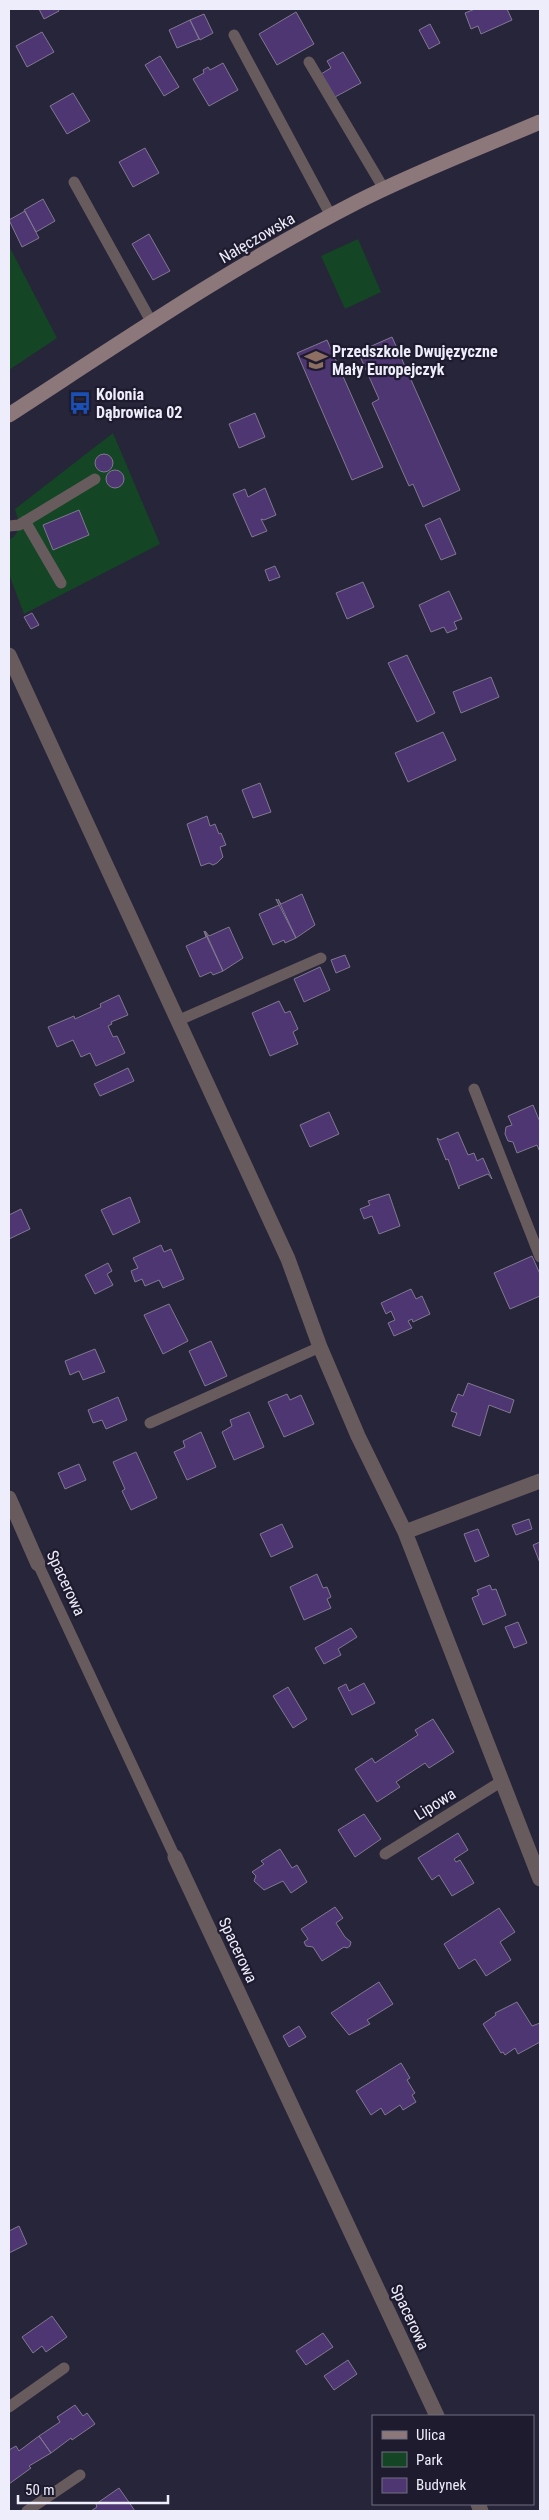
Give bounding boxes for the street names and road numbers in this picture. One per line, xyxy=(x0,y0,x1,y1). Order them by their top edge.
street label: Nałęczowska xyxy=(216,209,298,267)
street label: Spacerowa xyxy=(43,1547,89,1619)
street label: Lipowa xyxy=(411,1784,459,1824)
street label: Spacerowa xyxy=(215,1914,261,1986)
street label: Spacerowa xyxy=(387,2281,433,2353)

